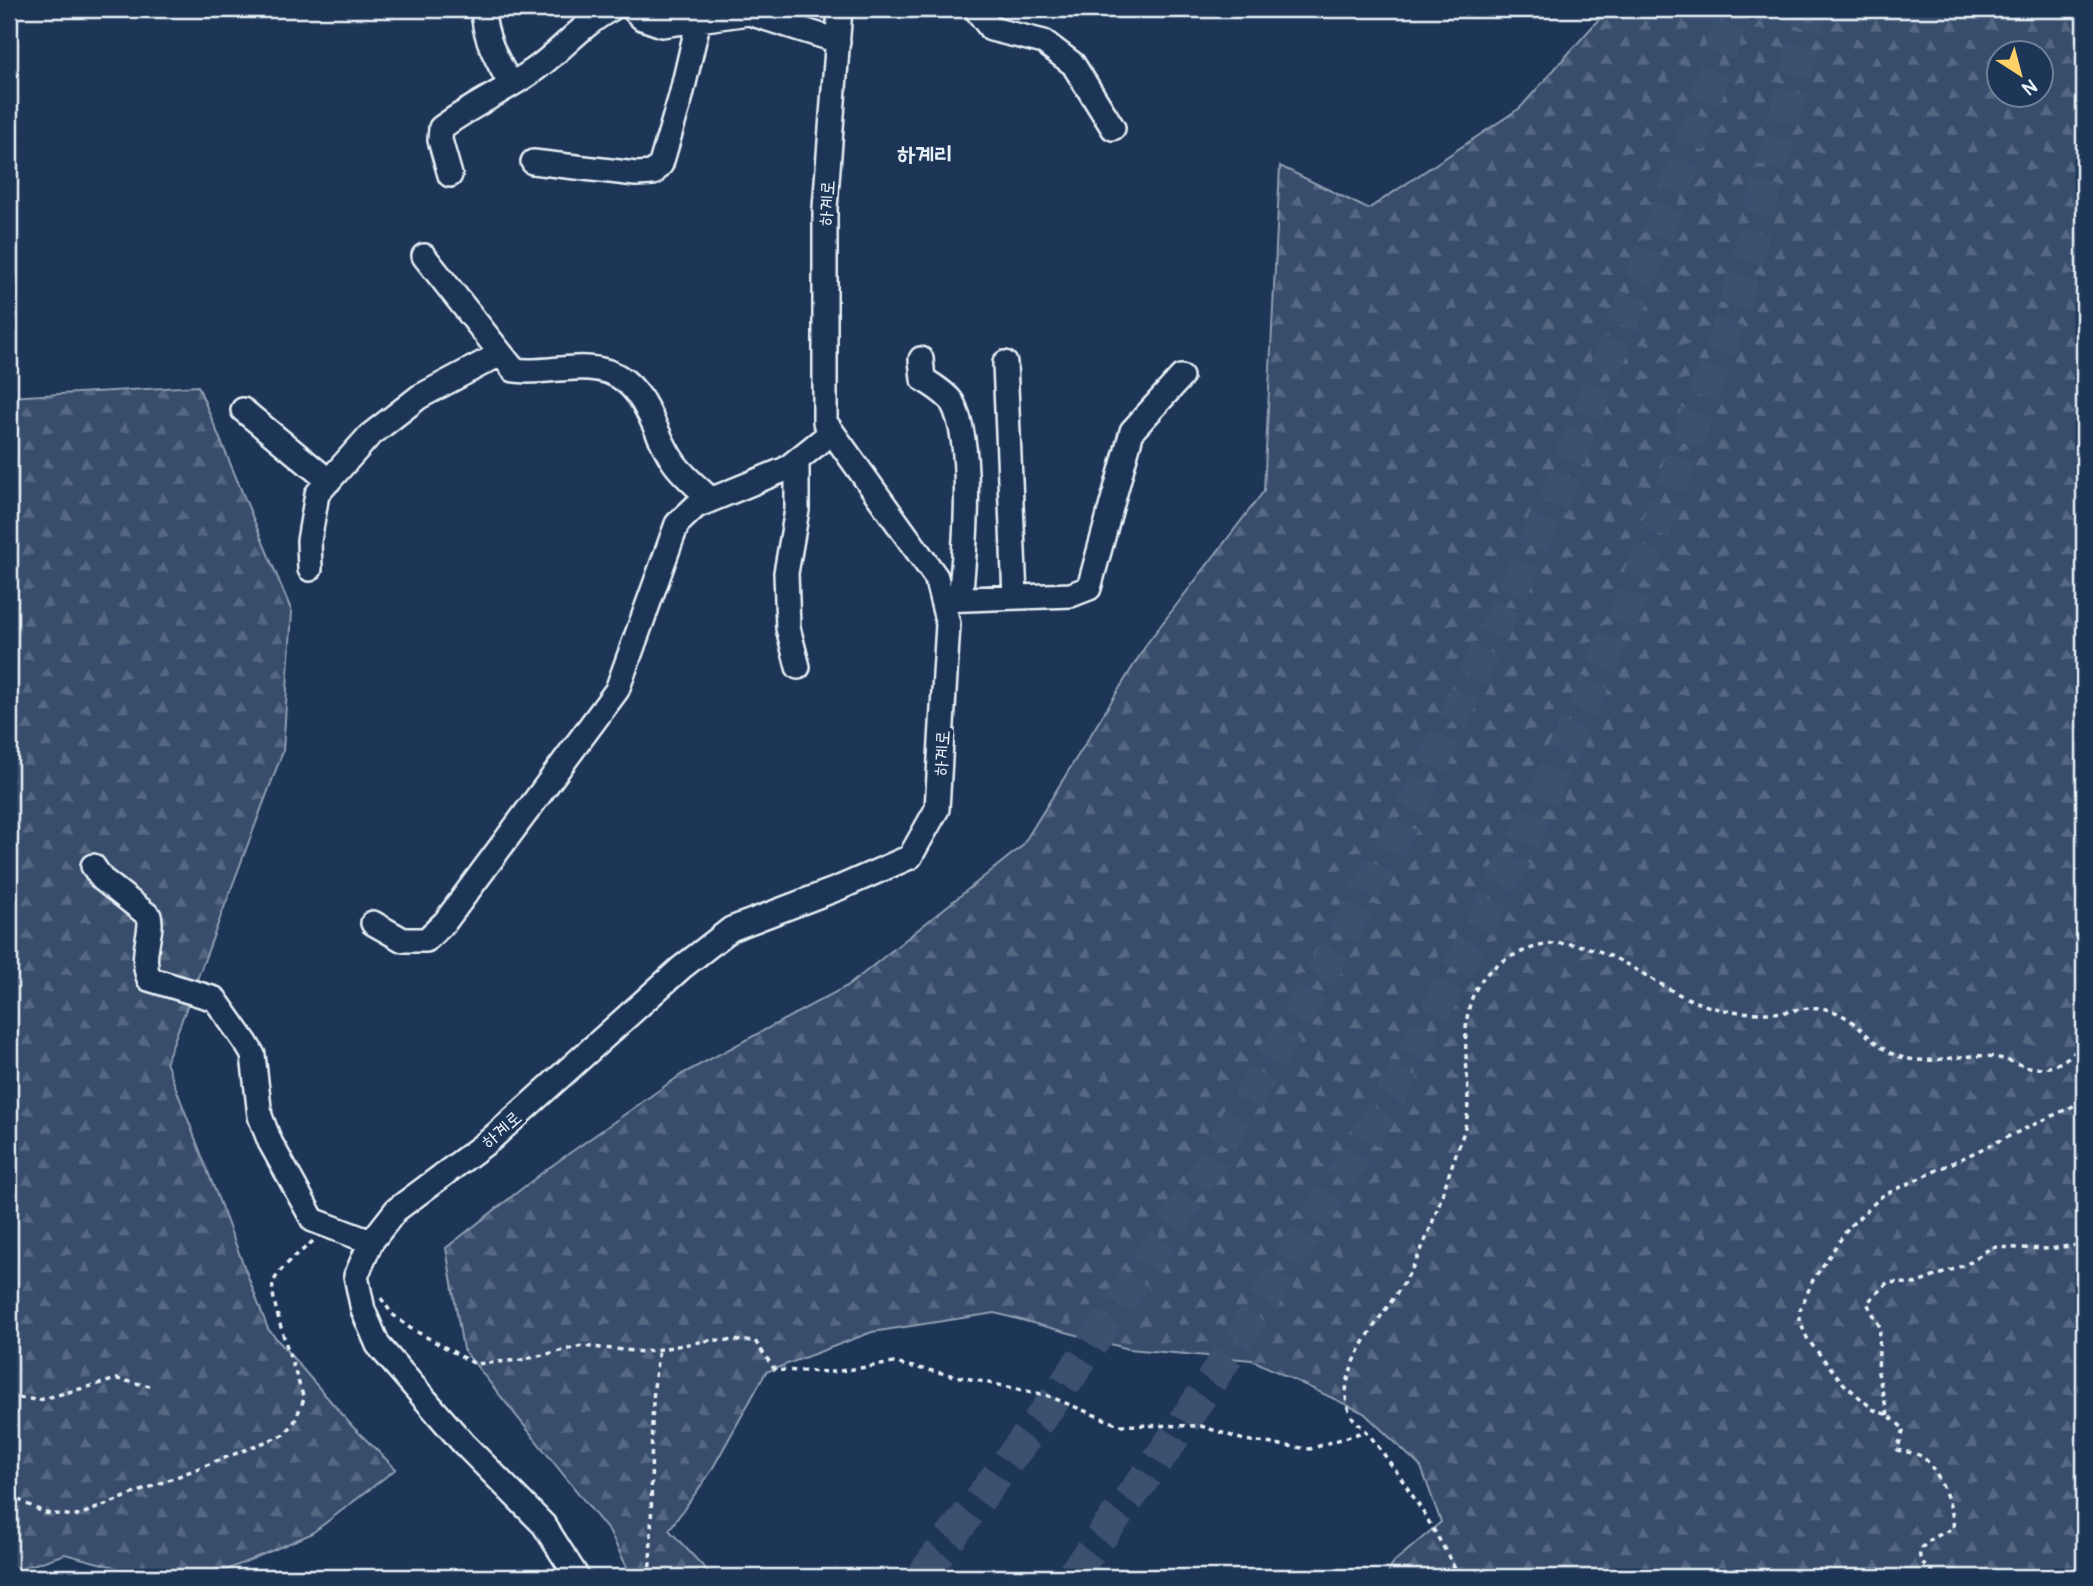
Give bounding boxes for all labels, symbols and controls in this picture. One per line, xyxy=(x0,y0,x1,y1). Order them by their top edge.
north arrow xyxy=(1984,38,2054,108)
text: N xyxy=(2017,73,2042,101)
district label: 하계리 xyxy=(897,140,953,169)
street label: 하계로 xyxy=(814,180,840,227)
street label: 하계로 xyxy=(929,730,955,777)
street label: 하계로 xyxy=(476,1106,527,1154)

